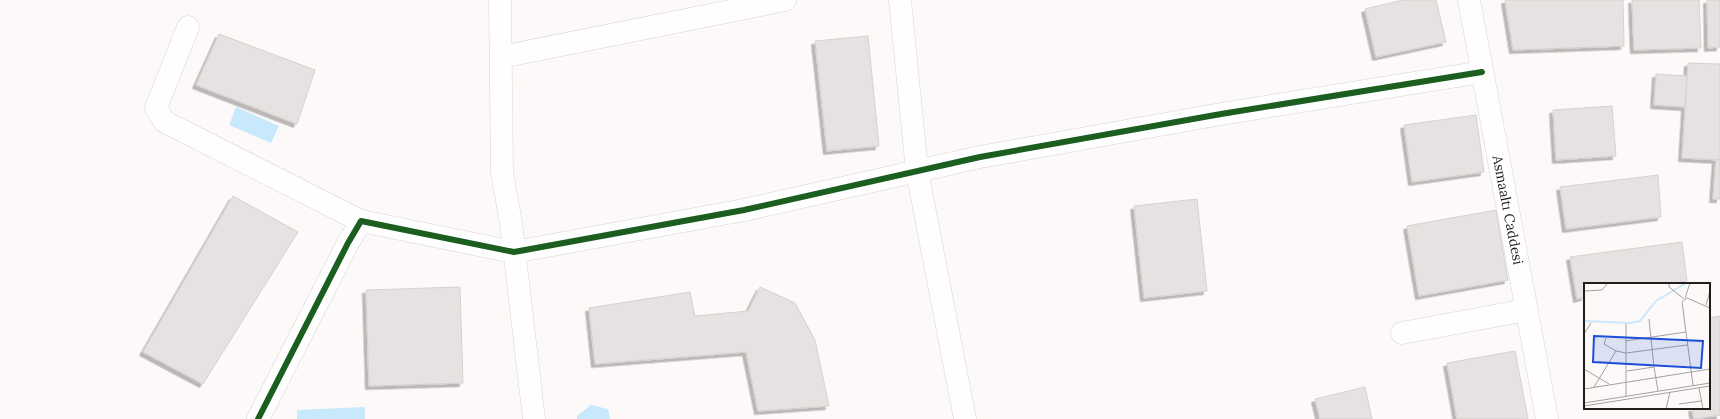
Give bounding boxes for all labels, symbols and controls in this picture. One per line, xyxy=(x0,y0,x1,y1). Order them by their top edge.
street label: Asmaaltı Caddesi xyxy=(1488,153,1527,266)
inset map xyxy=(1584,283,1710,409)

